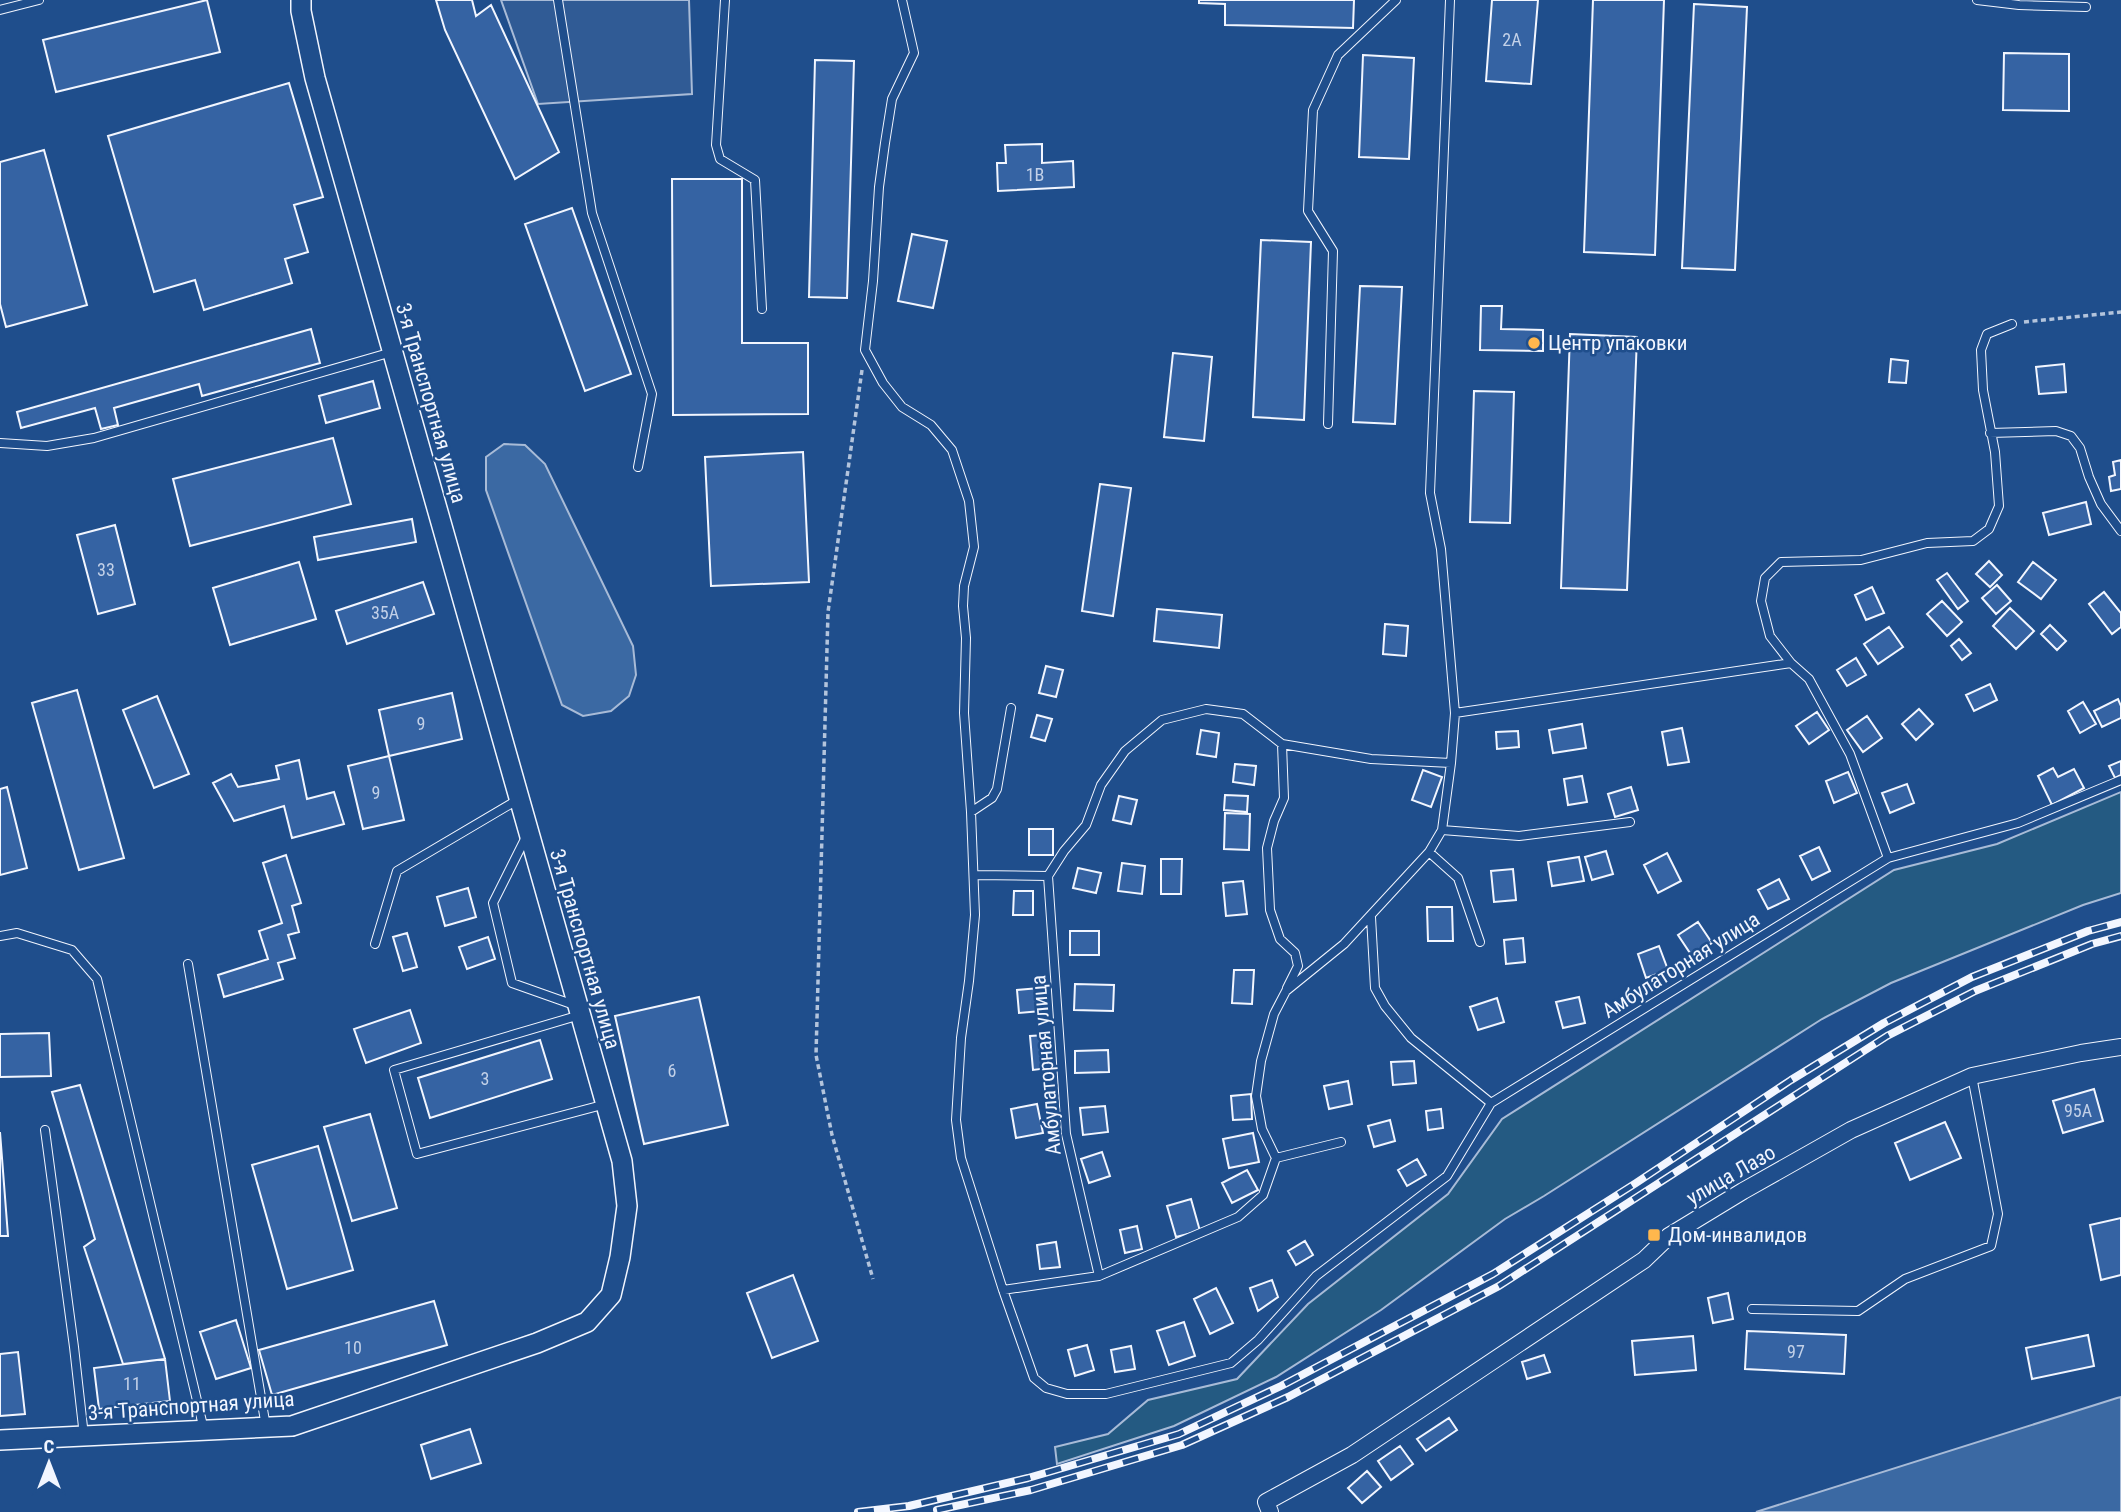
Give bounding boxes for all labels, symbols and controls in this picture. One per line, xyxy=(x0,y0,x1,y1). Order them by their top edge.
house number: 2А xyxy=(1502,29,1522,50)
house number: 1В xyxy=(1026,164,1044,185)
street label: 3-я Транспортная улица xyxy=(391,300,471,506)
place label: Центр упаковки xyxy=(1548,331,1687,355)
marker: Центр упаковки xyxy=(1526,335,1542,351)
house number: 33 xyxy=(97,559,115,580)
house number: 35А xyxy=(371,602,400,623)
house number: 9 xyxy=(417,713,425,734)
house number: 9 xyxy=(372,782,380,803)
street label: 3-я Транспортная улица xyxy=(545,846,625,1052)
street label: Амбулаторная улица xyxy=(1598,907,1764,1023)
street label: Амбулаторная улица xyxy=(1026,974,1066,1156)
house number: 6 xyxy=(668,1060,676,1081)
house number: 3 xyxy=(481,1068,489,1089)
house number: 95А xyxy=(2064,1100,2093,1121)
street label: улица Лазо xyxy=(1682,1140,1780,1210)
place label: Дом-инвалидов xyxy=(1668,1223,1807,1247)
marker: Дом-инвалидов xyxy=(1646,1227,1662,1243)
house number: 10 xyxy=(344,1337,362,1358)
house number: 97 xyxy=(1787,1341,1805,1362)
house number: 11 xyxy=(123,1373,141,1394)
street label: 3-я Транспортная улица xyxy=(87,1387,295,1425)
north arrow xyxy=(14,1428,84,1498)
text: С xyxy=(44,1435,55,1458)

